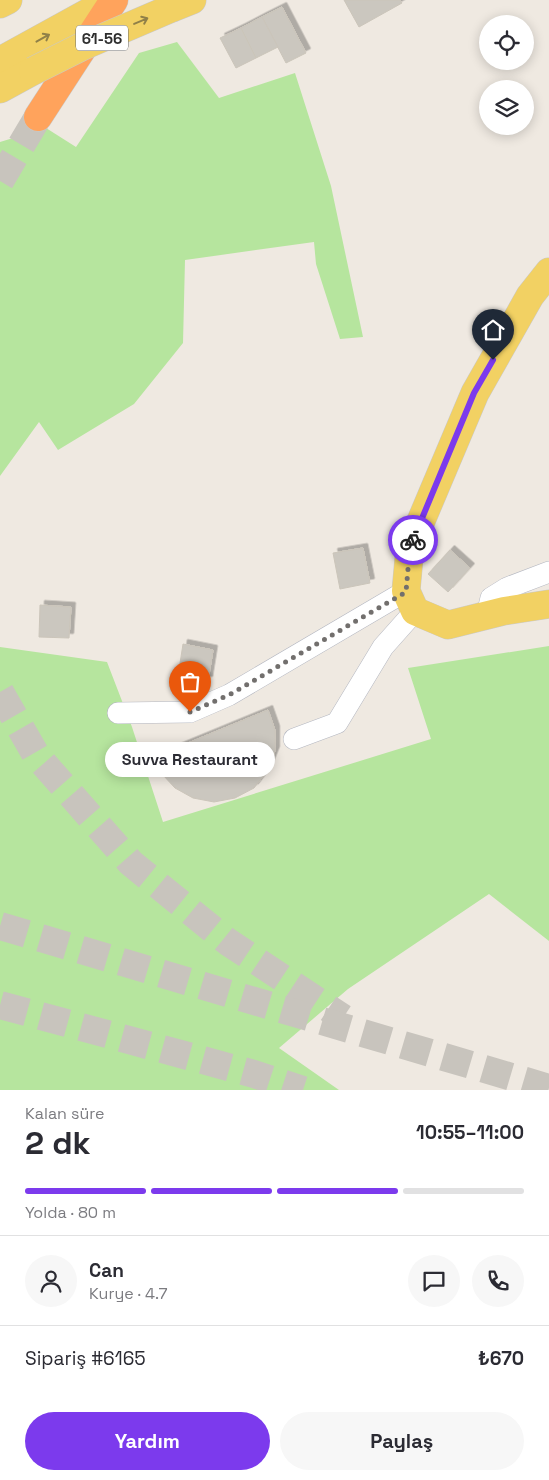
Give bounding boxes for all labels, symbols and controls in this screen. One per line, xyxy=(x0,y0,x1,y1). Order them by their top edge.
map controls xyxy=(479,15,534,135)
button: locate xyxy=(479,15,534,70)
one-way arrow xyxy=(133,16,148,26)
road number: 61-56 xyxy=(76,26,128,50)
one-way arrow xyxy=(36,33,51,43)
button: layers xyxy=(479,80,534,135)
pin xyxy=(472,309,514,360)
icon: home xyxy=(479,316,507,344)
courier xyxy=(388,515,438,565)
icon: bike xyxy=(399,526,427,554)
pin xyxy=(169,661,211,712)
icon: bag xyxy=(176,668,204,696)
callout: Suvva Restaurant xyxy=(105,742,275,777)
text: Suvva Restaurant xyxy=(122,749,258,770)
text: Kalan süre xyxy=(25,1103,104,1124)
text: 10:55–11:00 xyxy=(416,1120,524,1145)
text: 2 dk xyxy=(25,1123,91,1163)
text: Yolda · 80 m xyxy=(25,1202,116,1223)
button: person xyxy=(25,1255,77,1307)
button: chat xyxy=(408,1255,460,1307)
button: phone xyxy=(472,1255,524,1307)
text: Can xyxy=(89,1258,124,1283)
text: Kurye · 4.7 xyxy=(89,1283,167,1304)
text: Sipariş #6165 xyxy=(25,1346,146,1371)
text: ₺670 xyxy=(478,1346,524,1371)
button: Yardım xyxy=(25,1412,270,1470)
button: Paylaş xyxy=(280,1412,524,1470)

